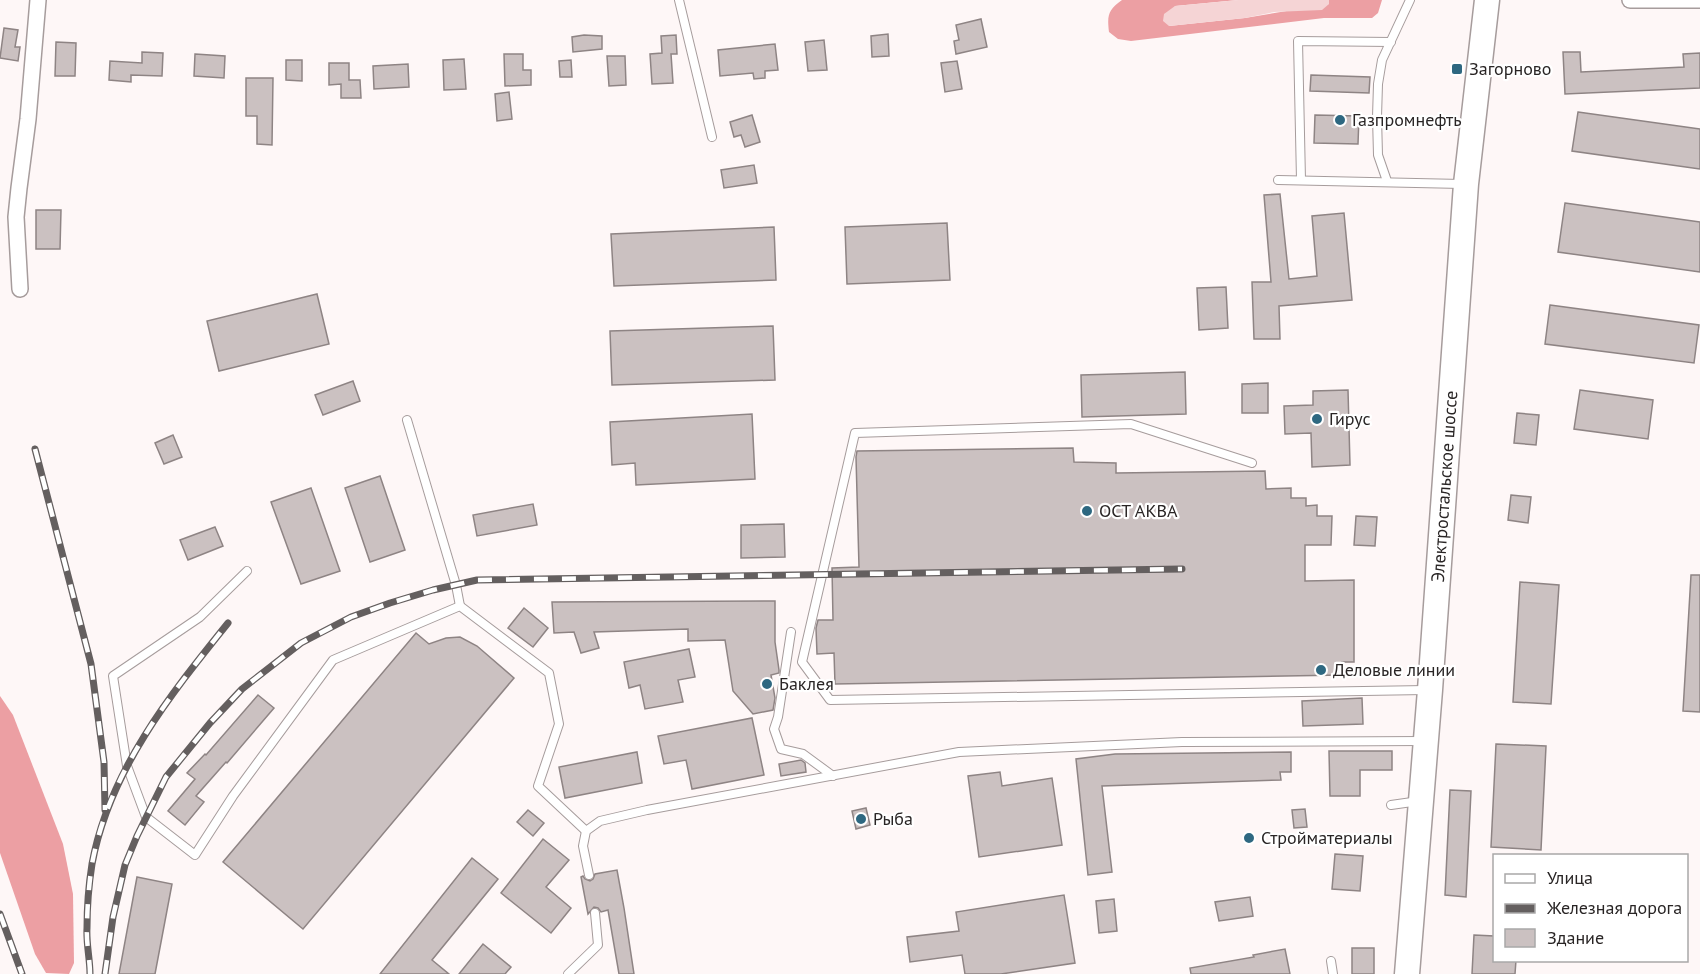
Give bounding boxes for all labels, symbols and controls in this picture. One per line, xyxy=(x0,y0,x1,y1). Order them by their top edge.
place label: Загорново xyxy=(1469,57,1551,80)
marker: Загорново xyxy=(1450,62,1464,76)
place label: Газпромнефть xyxy=(1352,108,1462,131)
marker: Газпромнефть xyxy=(1333,113,1347,127)
street label: Электростальское шоссе xyxy=(1426,390,1462,583)
place label: Гирус xyxy=(1329,407,1371,430)
marker: Гирус xyxy=(1310,412,1324,426)
place label: ОСТ АКВА xyxy=(1099,499,1178,522)
marker: ОСТ АКВА xyxy=(1080,504,1094,518)
place label: Деловые линии xyxy=(1333,658,1455,681)
marker: Деловые линии xyxy=(1314,663,1328,677)
place label: Баклея xyxy=(779,672,834,695)
marker: Баклея xyxy=(760,677,774,691)
place label: Рыба xyxy=(873,807,913,830)
marker: Рыба xyxy=(854,812,868,826)
place label: Стройматериалы xyxy=(1261,826,1393,849)
marker: Стройматериалы xyxy=(1242,831,1256,845)
legend xyxy=(1493,854,1688,962)
text: Улица xyxy=(1547,866,1593,889)
text: Железная дорога xyxy=(1546,896,1682,919)
text: Здание xyxy=(1547,926,1604,949)

